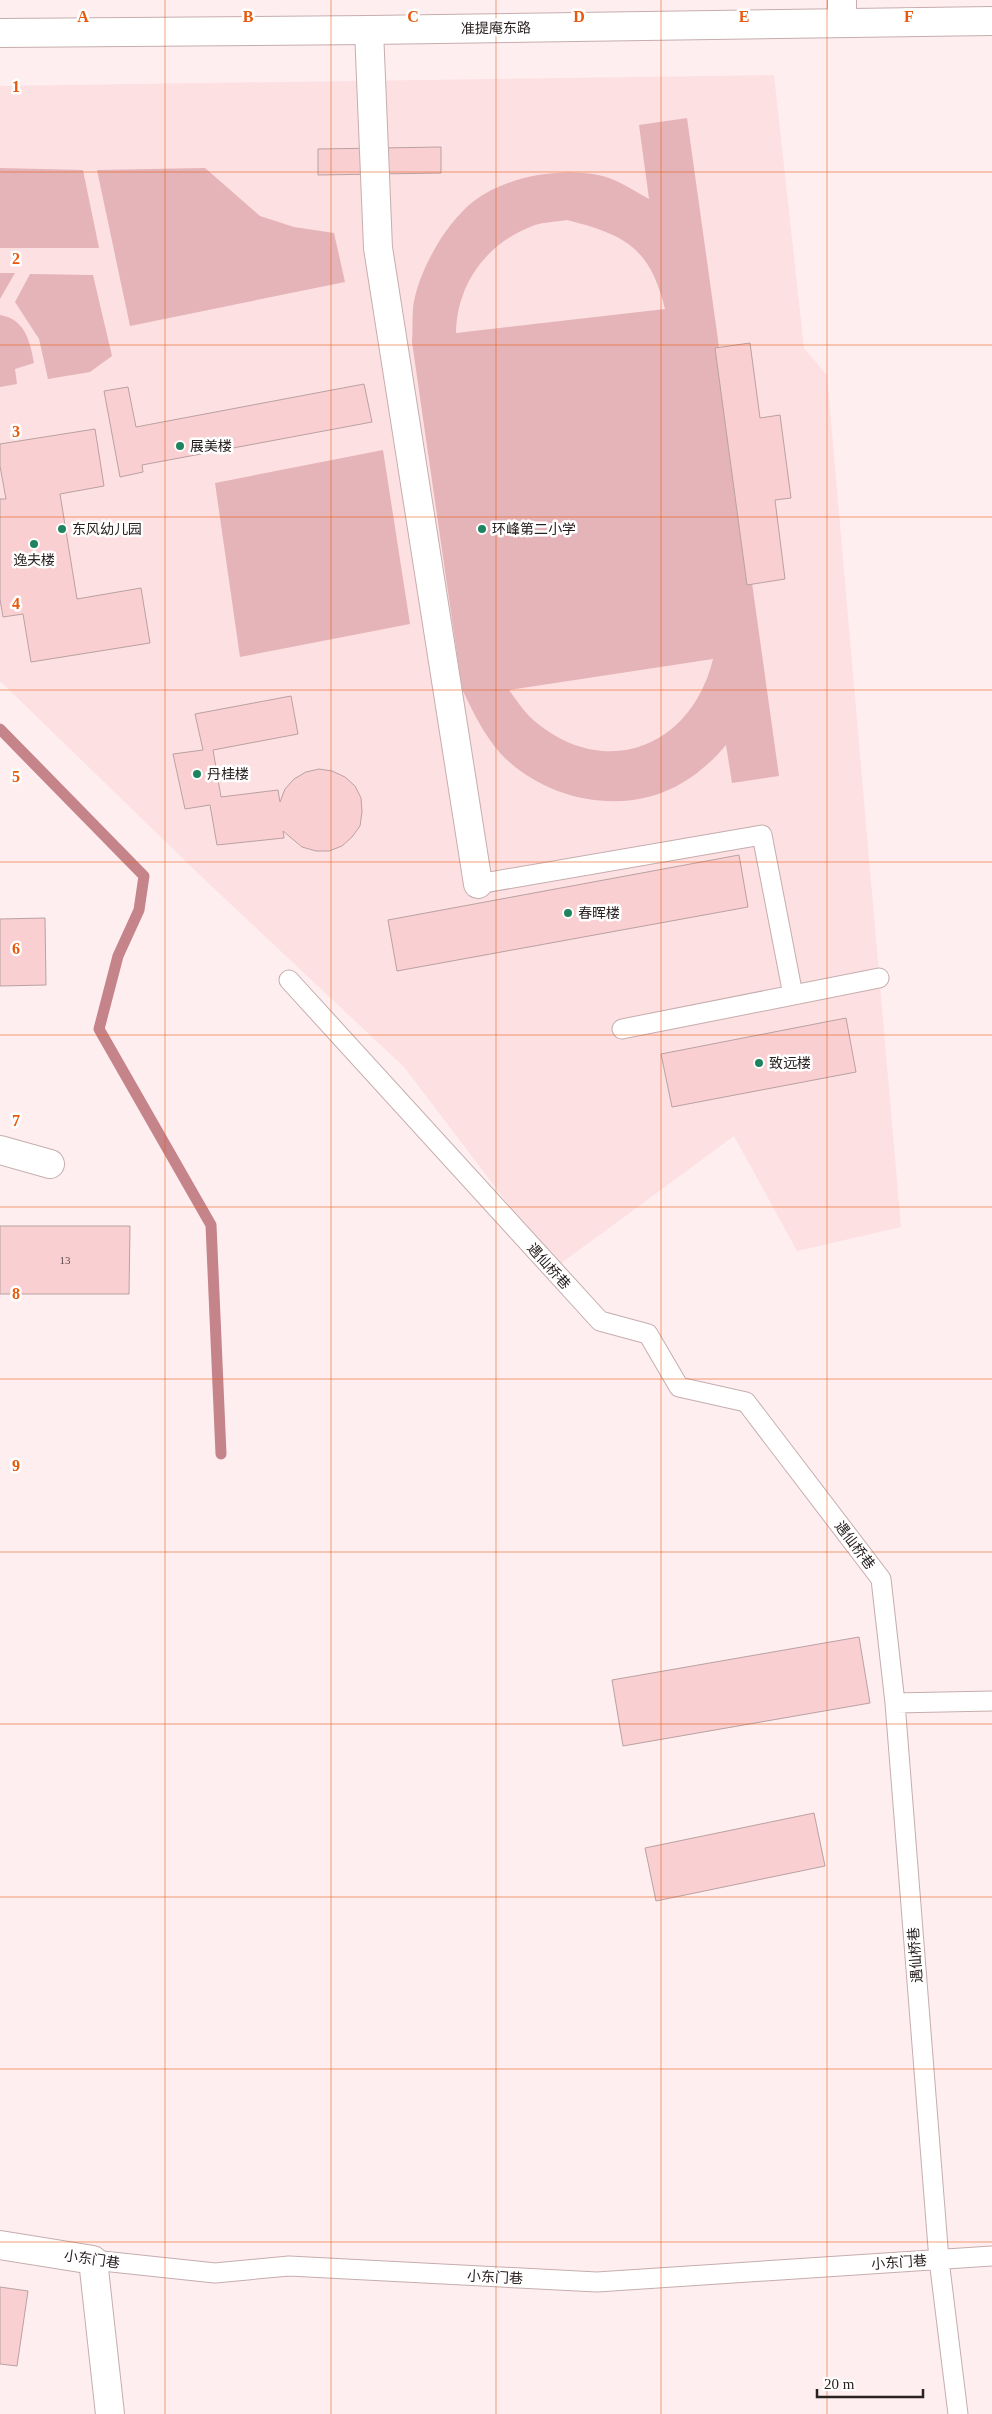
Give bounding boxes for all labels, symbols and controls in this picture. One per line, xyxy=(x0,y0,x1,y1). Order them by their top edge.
text: A xyxy=(77,8,89,25)
text: B xyxy=(243,8,254,25)
text: C xyxy=(407,8,419,25)
text: D xyxy=(573,8,585,25)
text: E xyxy=(739,8,749,25)
text: F xyxy=(904,8,914,25)
street label: 准提庵东路 xyxy=(461,19,531,37)
text: 1 xyxy=(12,78,20,95)
text: 2 xyxy=(12,250,20,267)
text: 3 xyxy=(12,423,20,440)
place label: 展美楼 xyxy=(190,439,232,454)
marker: 展美楼 xyxy=(174,440,186,452)
place label: 环峰第二小学 xyxy=(492,521,576,537)
place label: 东风幼儿园 xyxy=(72,522,142,537)
marker: 东风幼儿园 xyxy=(56,523,68,535)
marker: 环峰第二小学 xyxy=(476,523,488,535)
marker: 逸夫楼 xyxy=(28,538,40,550)
place label: 逸夫楼 xyxy=(13,553,55,568)
text: 4 xyxy=(12,595,20,612)
place label: 丹桂楼 xyxy=(207,767,249,782)
text: 5 xyxy=(12,768,20,785)
marker: 丹桂楼 xyxy=(191,768,203,780)
place label: 春晖楼 xyxy=(578,906,620,921)
marker: 春晖楼 xyxy=(562,907,574,919)
text: 6 xyxy=(12,940,20,957)
place label: 致远楼 xyxy=(769,1056,811,1071)
marker: 致远楼 xyxy=(753,1057,765,1069)
text: 7 xyxy=(12,1112,20,1129)
street label: 遇仙桥巷 xyxy=(524,1240,574,1292)
house number: 13 xyxy=(60,1254,71,1266)
text: 8 xyxy=(12,1285,20,1302)
text: 9 xyxy=(12,1457,20,1474)
street label: 遇仙桥巷 xyxy=(832,1518,878,1572)
street label: 遇仙桥巷 xyxy=(905,1927,925,1983)
street label: 小东门巷 xyxy=(63,2248,121,2271)
street label: 小东门巷 xyxy=(871,2253,927,2272)
street label: 小东门巷 xyxy=(467,2269,523,2286)
scale bar xyxy=(817,2366,923,2398)
text: 20 m xyxy=(824,2376,855,2392)

